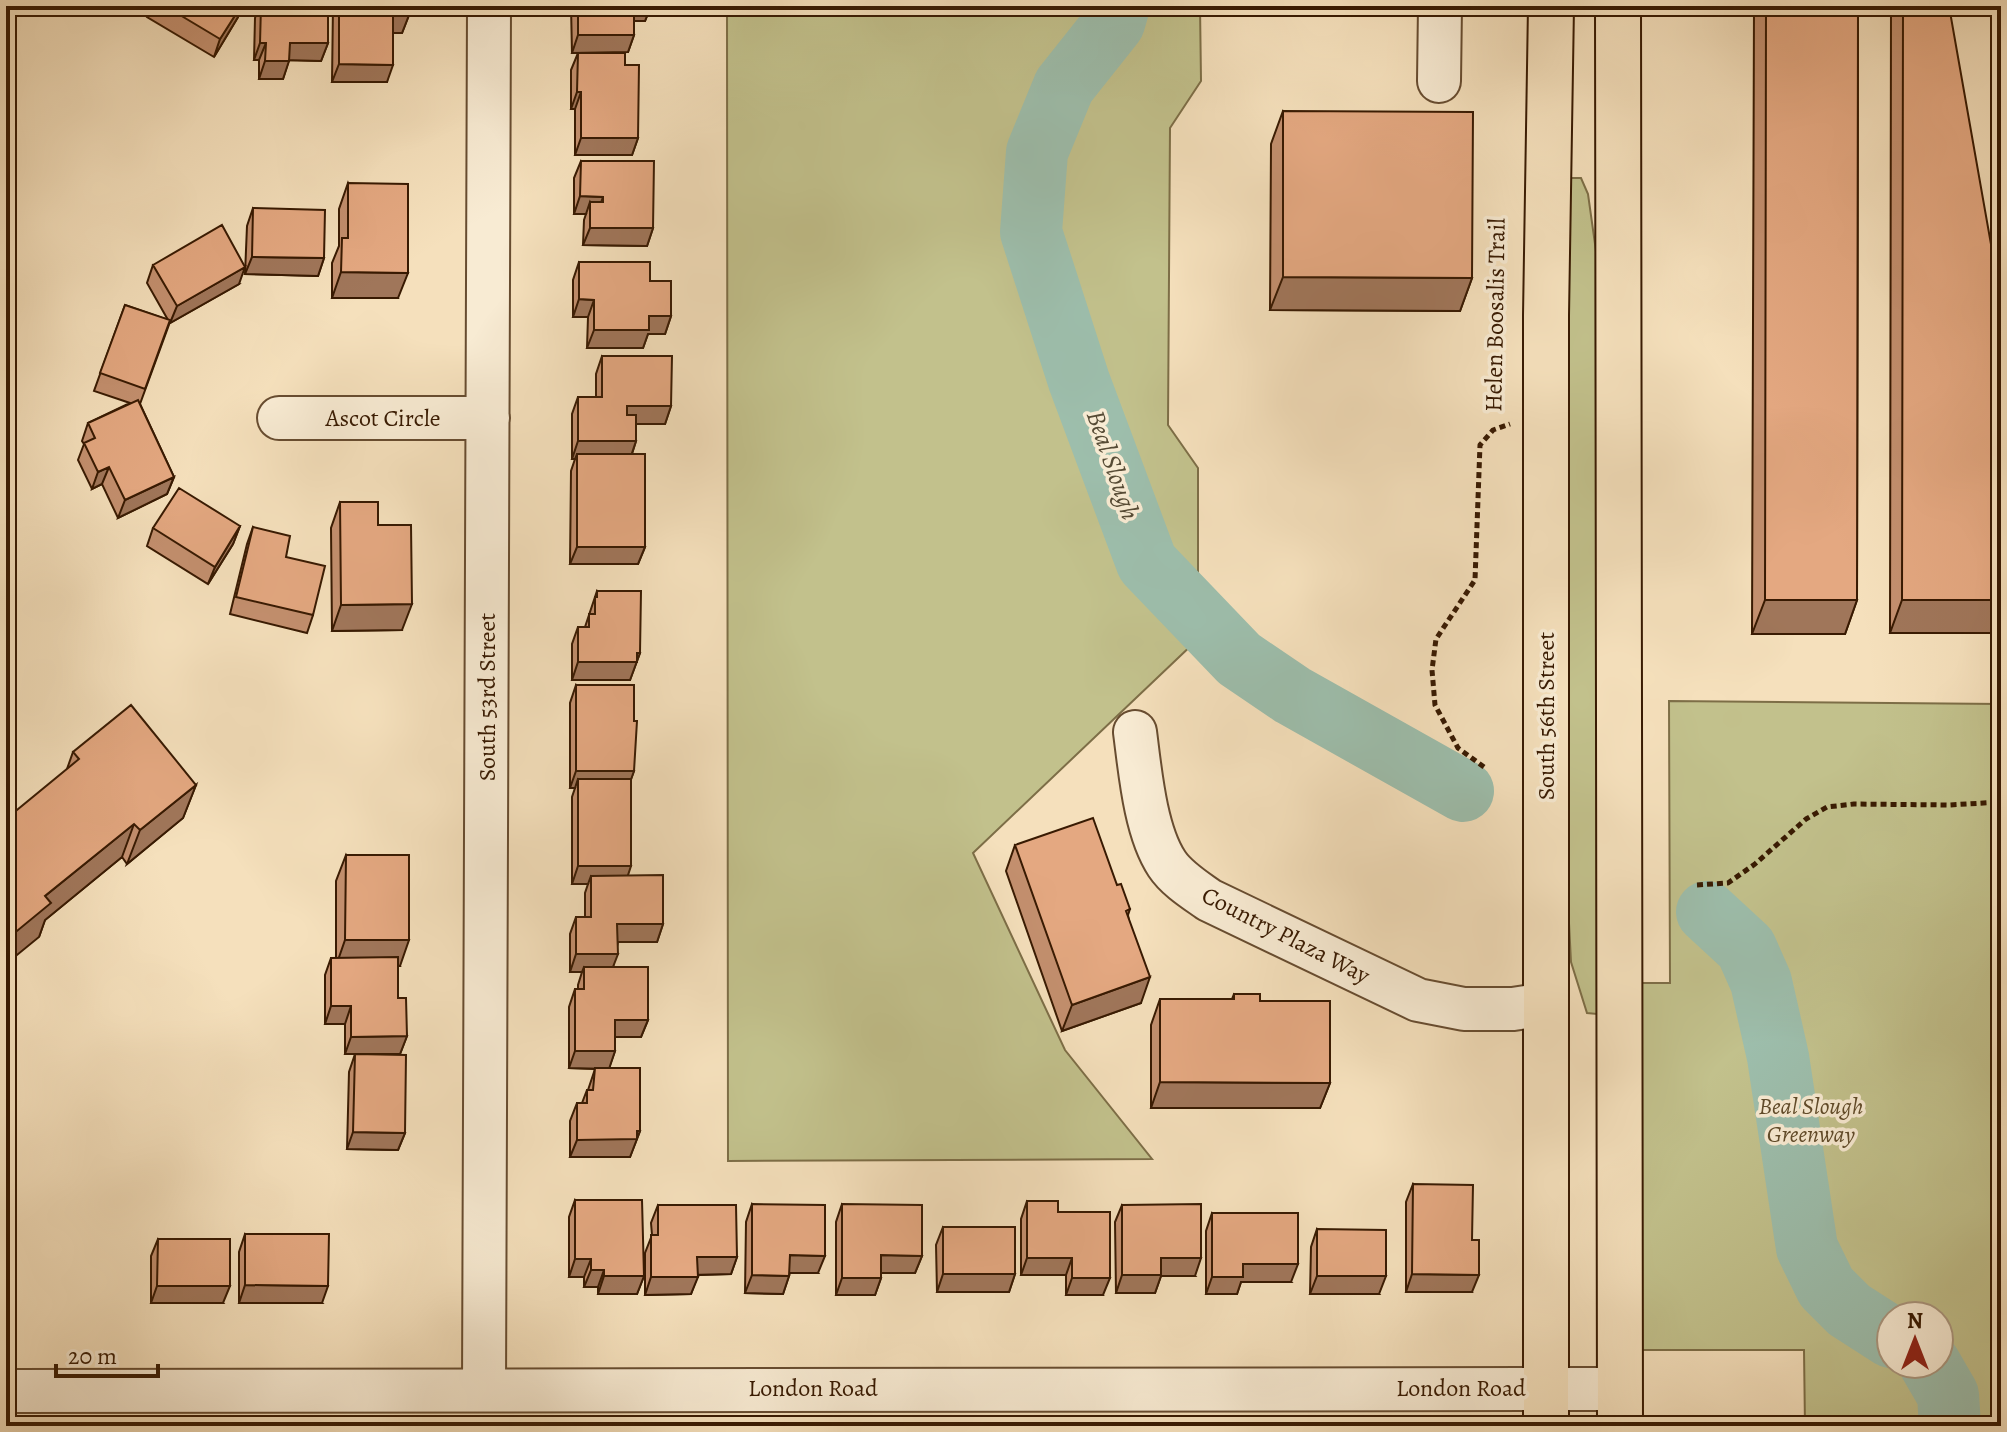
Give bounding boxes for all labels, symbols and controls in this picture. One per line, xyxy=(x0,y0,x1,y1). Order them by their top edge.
street label: Helen Boosalis Trail xyxy=(1477,218,1513,412)
street label: Ascot Circle xyxy=(324,402,441,434)
water label: Beal Slough xyxy=(1078,406,1148,524)
street label: South 53rd Street xyxy=(471,613,503,781)
street label: South 56th Street xyxy=(1530,632,1562,800)
street label: Country Plaza Way xyxy=(1196,879,1376,991)
park label: Beal Slough Greenway xyxy=(1759,1090,1864,1150)
north arrow xyxy=(1875,1300,1955,1380)
text: N xyxy=(1907,1306,1923,1336)
scale bar xyxy=(56,1328,158,1378)
text: 20 m xyxy=(68,1340,117,1372)
street label: London Road xyxy=(748,1372,878,1404)
street label: London Road xyxy=(1396,1372,1526,1404)

